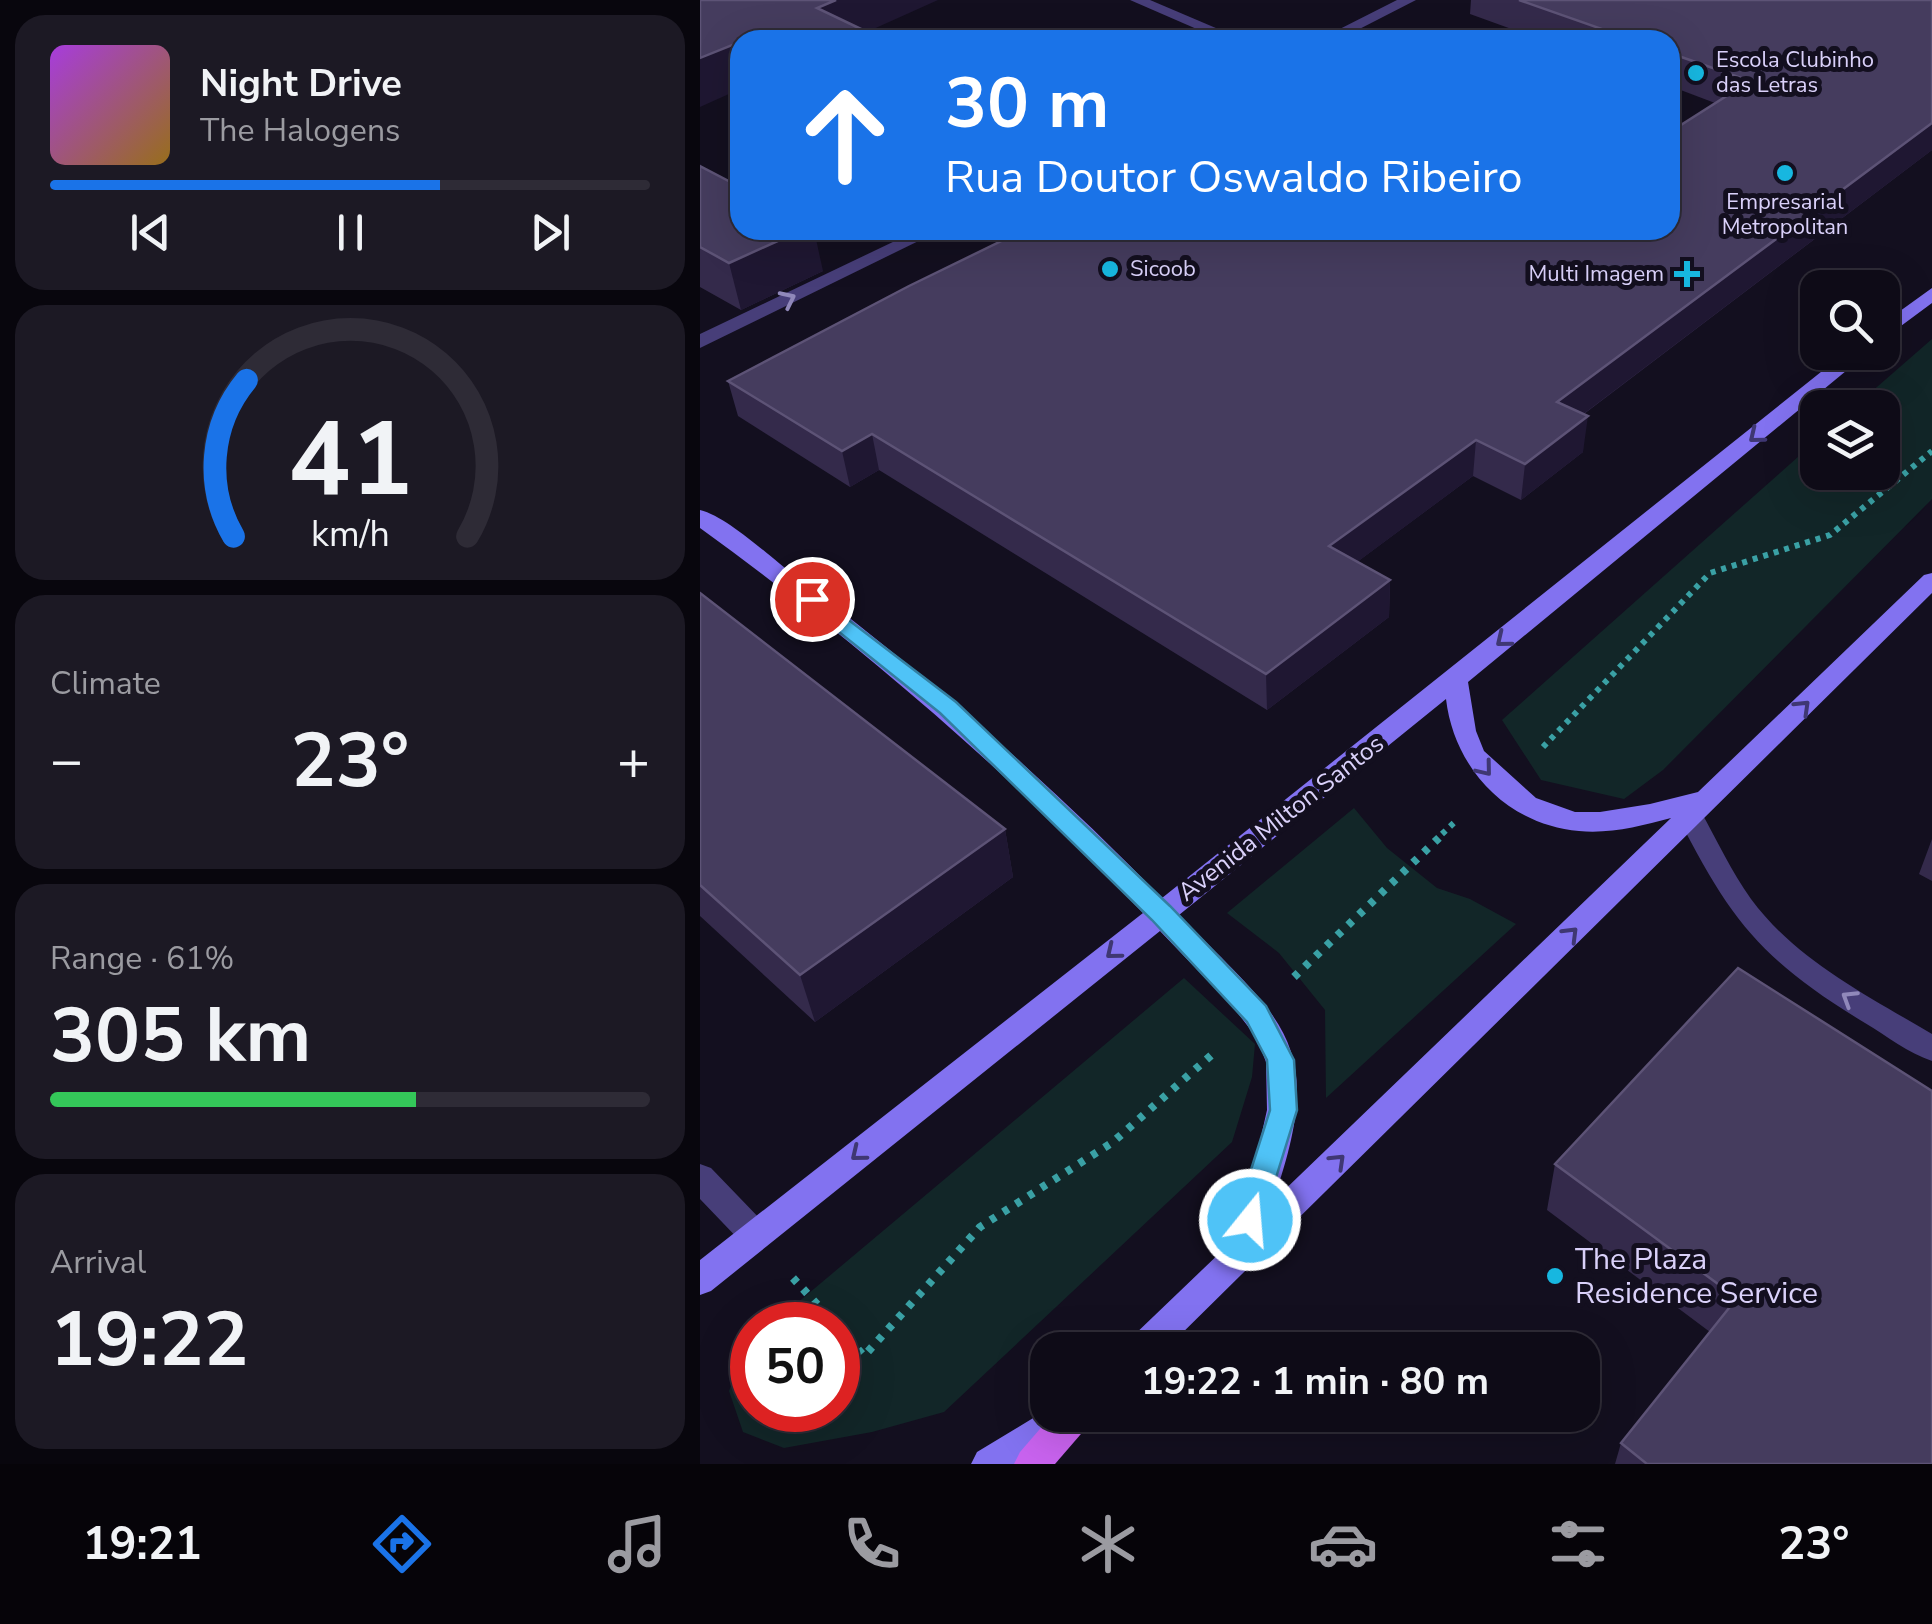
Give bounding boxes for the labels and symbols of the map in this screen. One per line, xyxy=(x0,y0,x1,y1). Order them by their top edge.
place label: Escola Clubinho das Letras xyxy=(1716,45,1874,100)
marker: Escola Clubinho das Letras xyxy=(1685,62,1707,84)
marker: Empresarial Metropolitan xyxy=(1774,162,1796,184)
place label: Empresarial Metropolitan xyxy=(1722,187,1848,242)
place label: Sicoob xyxy=(1130,254,1196,284)
marker: Sicoob xyxy=(1099,258,1121,280)
place label: Multi Imagem xyxy=(1529,259,1664,289)
marker: Multi Imagem xyxy=(1674,261,1700,287)
one-way arrow xyxy=(778,292,796,312)
one-way arrow xyxy=(1750,424,1768,442)
pin xyxy=(770,557,855,642)
one-way arrow xyxy=(1497,628,1515,646)
one-way arrow xyxy=(1791,700,1809,718)
street label: Avenida Milton Santos xyxy=(1171,727,1391,909)
one-way arrow xyxy=(1473,758,1491,776)
one-way arrow xyxy=(1559,928,1577,946)
one-way arrow xyxy=(1106,940,1124,958)
one-way arrow xyxy=(1842,991,1860,1010)
one-way arrow xyxy=(852,1142,870,1160)
one-way arrow xyxy=(1326,1155,1345,1173)
position arrow xyxy=(1198,1168,1302,1272)
place label: The Plaza Residence Service xyxy=(1575,1239,1818,1314)
marker: The Plaza Residence Service xyxy=(1544,1265,1566,1287)
speed limit sign: 50 xyxy=(730,1302,860,1432)

